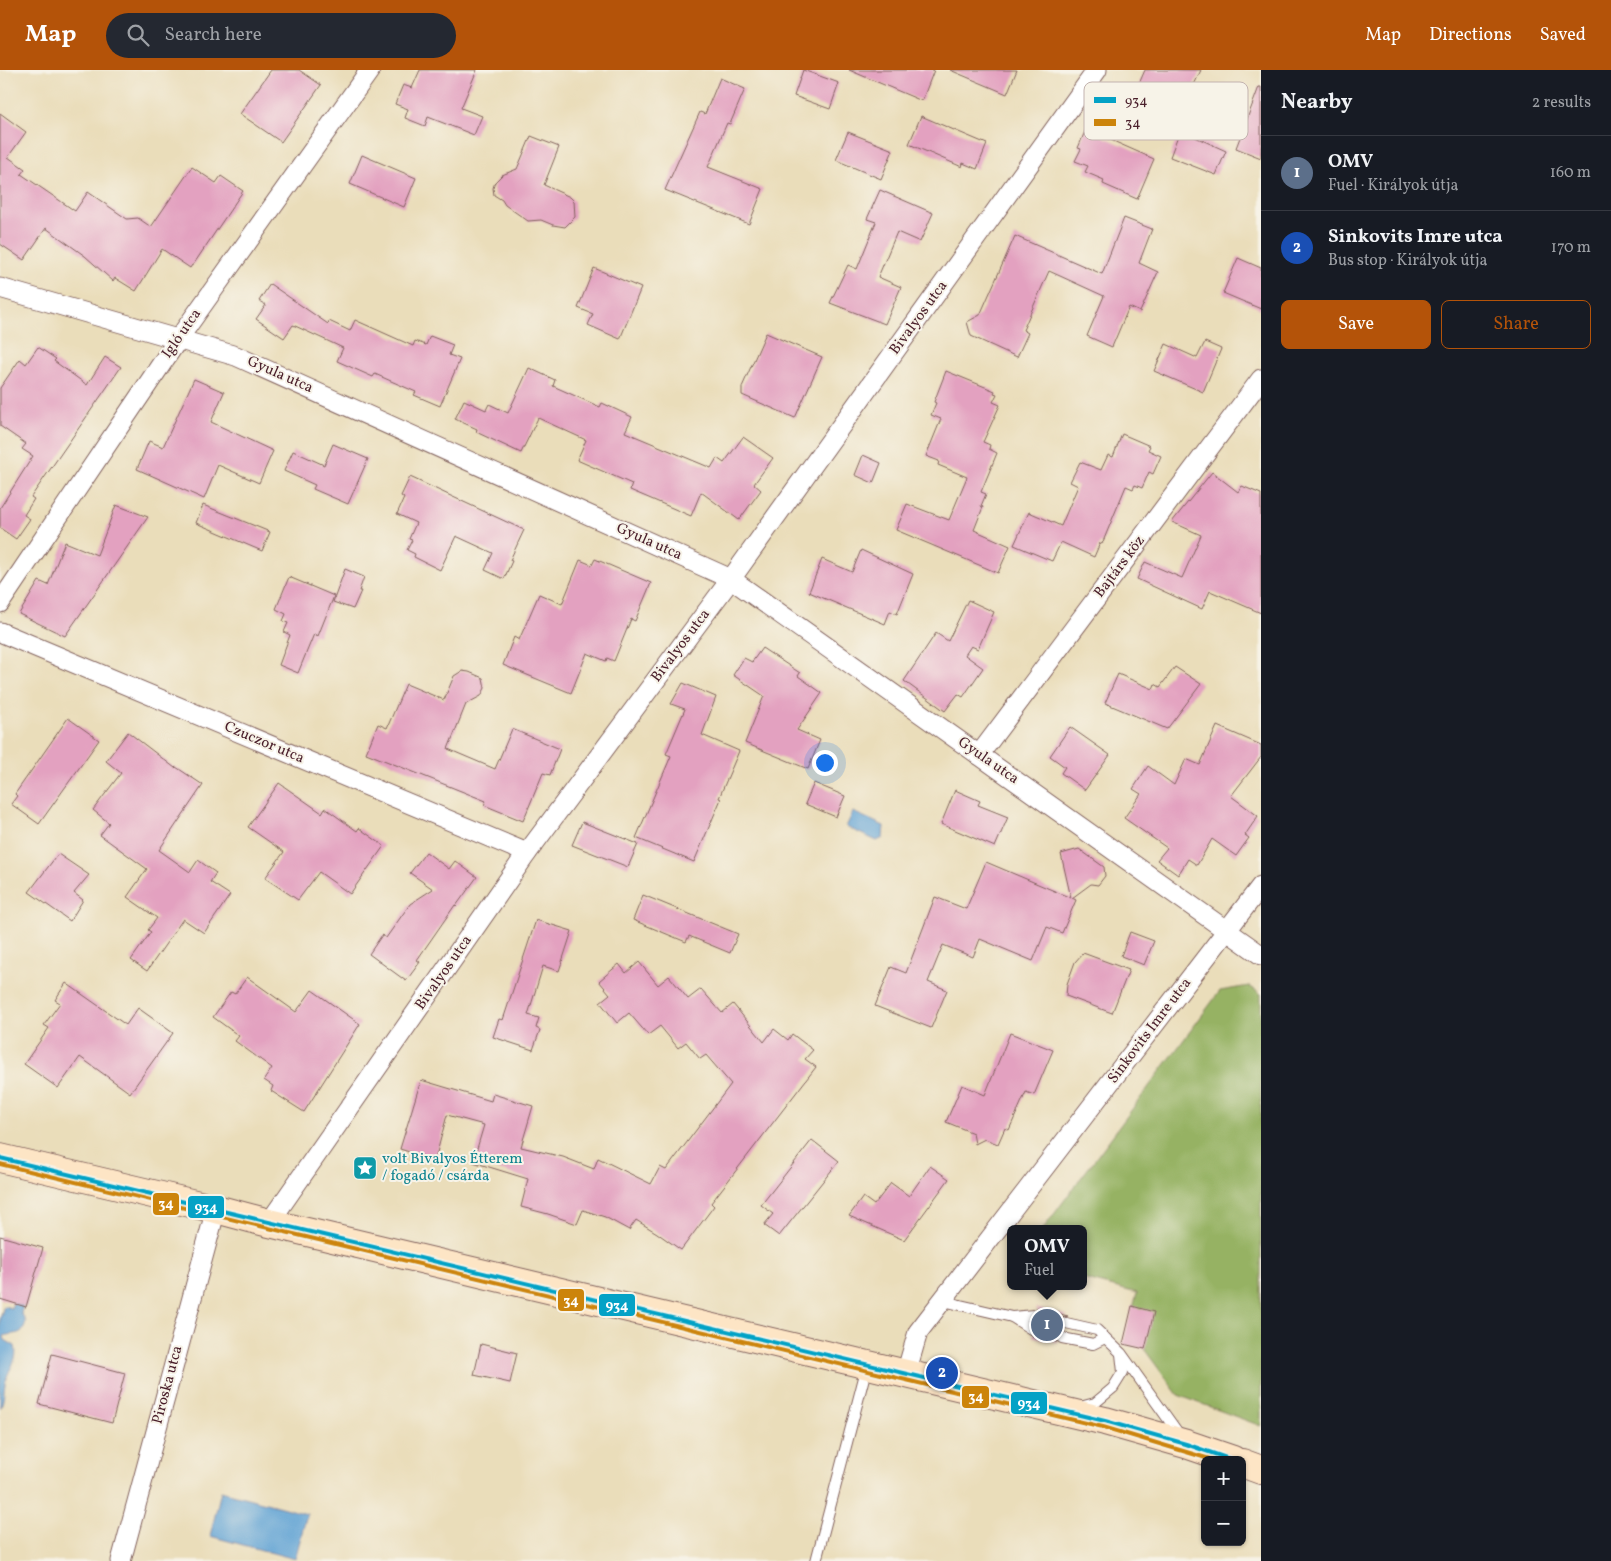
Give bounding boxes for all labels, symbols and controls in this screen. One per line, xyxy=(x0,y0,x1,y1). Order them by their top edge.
search box xyxy=(106,13,456,58)
text: Map xyxy=(25,18,76,52)
icon: search xyxy=(124,21,152,49)
text: Search here xyxy=(164,22,262,48)
text: Map xyxy=(1365,23,1401,48)
text: Directions xyxy=(1429,23,1512,48)
text: Saved xyxy=(1540,23,1586,48)
legend xyxy=(1084,82,1248,140)
text: Nearby xyxy=(1281,88,1352,117)
text: 934 xyxy=(1125,92,1148,111)
text: 2 results xyxy=(1532,92,1591,114)
text: 34 xyxy=(1125,114,1141,133)
text: OMV xyxy=(1328,149,1373,175)
text: 1 xyxy=(1294,162,1300,184)
text: 160 m xyxy=(1550,162,1591,184)
text: Fuel · Királyok útja xyxy=(1328,175,1458,197)
text: Sinkovits Imre utca xyxy=(1328,224,1503,250)
text: 2 xyxy=(1293,237,1301,259)
text: 170 m xyxy=(1551,237,1591,259)
text: Bus stop · Királyok útja xyxy=(1328,250,1488,272)
street label: Bivalyos utca xyxy=(885,277,953,359)
button: Save xyxy=(1281,300,1431,349)
button: Share xyxy=(1441,300,1591,349)
street label: Igló utca xyxy=(157,305,207,363)
street label: Gyula utca xyxy=(244,351,316,399)
street label: Gyula utca xyxy=(613,518,685,566)
street label: Bajtárs köz xyxy=(1090,532,1150,602)
street label: Bivalyos utca xyxy=(646,605,716,687)
street label: Czuczor utca xyxy=(221,717,307,769)
street label: Gyula utca xyxy=(953,732,1023,790)
your location xyxy=(812,750,838,776)
street label: Bivalyos utca xyxy=(410,931,478,1015)
street label: Sinkovits Imre utca xyxy=(1103,974,1197,1088)
place label: volt Bivalyos Étterem / fogadó / csárda xyxy=(382,1149,522,1187)
place icon: volt Bivalyos Étterem / fogadó / csárda xyxy=(352,1155,378,1181)
line badge: 34 xyxy=(152,1192,180,1216)
text: 34 xyxy=(158,1195,174,1214)
line badge: 934 xyxy=(187,1195,225,1219)
text: 934 xyxy=(194,1199,218,1218)
popup xyxy=(1007,1225,1087,1290)
text: OMV xyxy=(1024,1234,1070,1260)
text: Fuel xyxy=(1024,1260,1054,1282)
line badge: 34 xyxy=(557,1288,585,1312)
text: 34 xyxy=(563,1292,579,1311)
line badge: 934 xyxy=(598,1293,636,1317)
text: 934 xyxy=(605,1297,629,1316)
pin: 1 xyxy=(1031,1306,1063,1344)
street label: Piroska utca xyxy=(147,1343,189,1427)
pin: 2 xyxy=(926,1354,958,1392)
line badge: 34 xyxy=(961,1385,990,1409)
text: 34 xyxy=(968,1388,984,1407)
line badge: 934 xyxy=(1010,1391,1048,1415)
text: 934 xyxy=(1017,1395,1041,1414)
map controls xyxy=(1201,1456,1246,1546)
button: + xyxy=(1201,1456,1246,1501)
button: − xyxy=(1201,1501,1246,1546)

